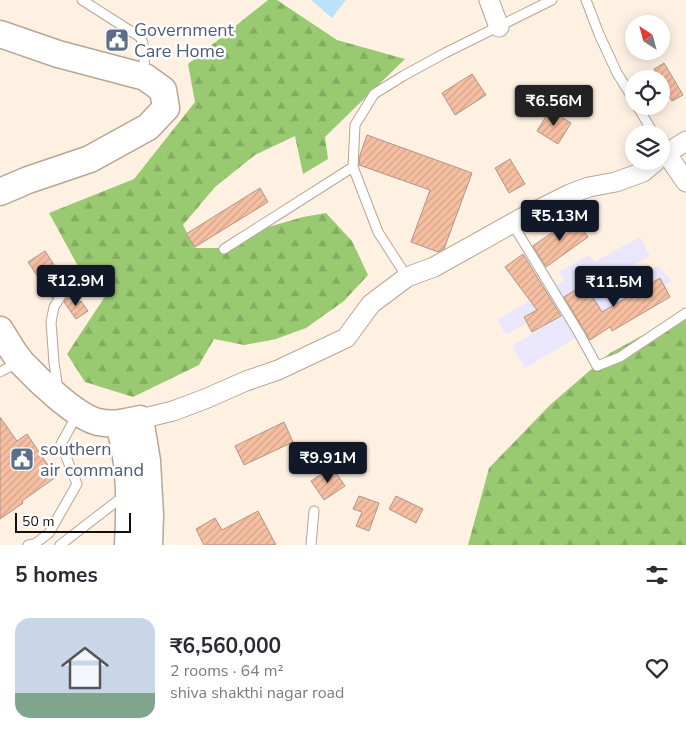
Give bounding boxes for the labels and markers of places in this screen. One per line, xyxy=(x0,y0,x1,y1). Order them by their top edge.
place label: Government Care Home xyxy=(134,18,235,63)
public building icon: Government Care Home xyxy=(104,27,130,53)
pin: ₹6.56M xyxy=(513,84,595,127)
pin: ₹5.13M xyxy=(519,200,601,242)
pin: ₹12.9M xyxy=(35,264,117,307)
pin: ₹11.5M xyxy=(573,266,655,308)
place label: southern air command xyxy=(40,437,144,482)
pin: ₹9.91M xyxy=(287,442,369,484)
public building icon: southern air command xyxy=(9,446,35,472)

